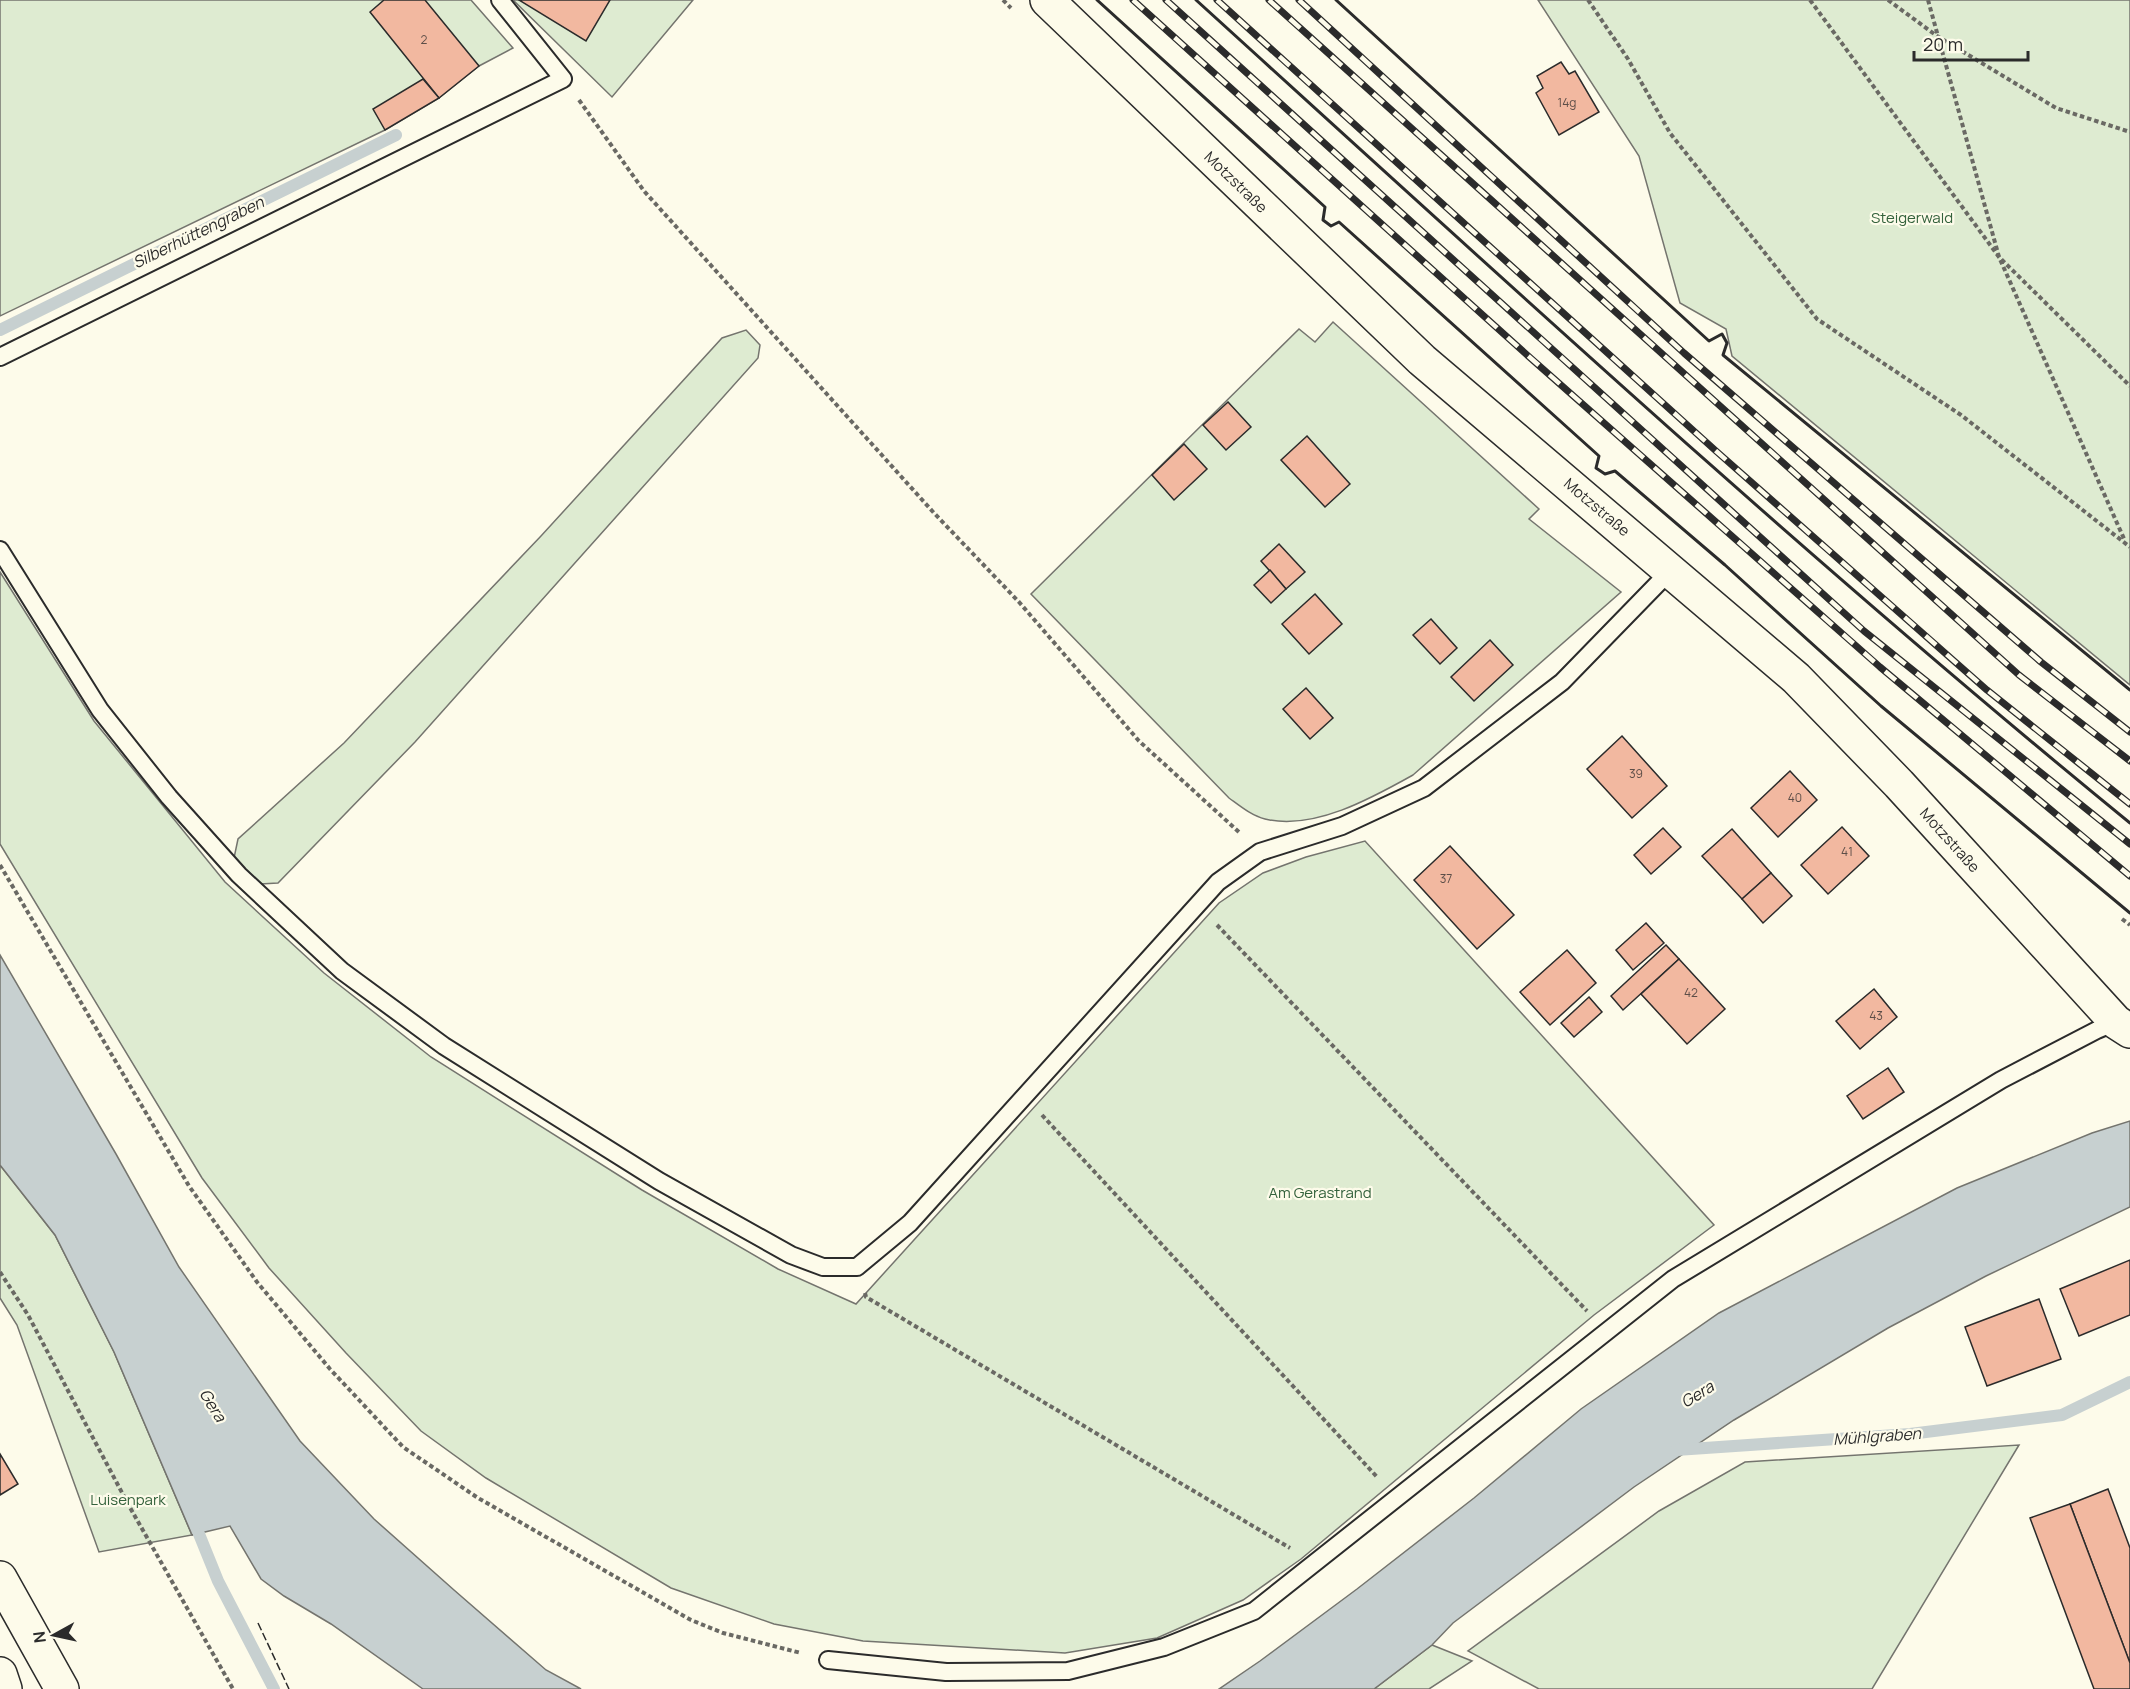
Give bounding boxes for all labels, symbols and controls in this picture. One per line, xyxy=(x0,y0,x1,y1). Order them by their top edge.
scale bar xyxy=(1914,24,2028,62)
house number: 2 xyxy=(421,31,428,48)
text: 20 m xyxy=(1923,32,1963,56)
house number: 14g xyxy=(1558,94,1576,111)
street label: Motzstraße xyxy=(1200,146,1272,218)
water label: Silberhüttengraben xyxy=(129,190,268,273)
park label: Steigerwald xyxy=(1871,207,1953,228)
street label: Motzstraße xyxy=(1559,473,1635,541)
house number: 39 xyxy=(1629,765,1643,782)
house number: 40 xyxy=(1788,789,1802,806)
street label: Motzstraße xyxy=(1915,803,1985,877)
house number: 41 xyxy=(1841,843,1853,860)
house number: 37 xyxy=(1440,870,1452,887)
house number: 42 xyxy=(1684,984,1698,1001)
house number: 43 xyxy=(1869,1007,1883,1024)
park label: Am Gerastrand xyxy=(1268,1182,1372,1203)
water label: Gera xyxy=(1676,1375,1719,1413)
water label: Gera xyxy=(194,1384,232,1427)
water label: Mühlgraben xyxy=(1832,1422,1922,1450)
park label: Luisenpark xyxy=(90,1489,166,1510)
north arrow xyxy=(24,1605,84,1665)
text: N xyxy=(27,1630,51,1644)

